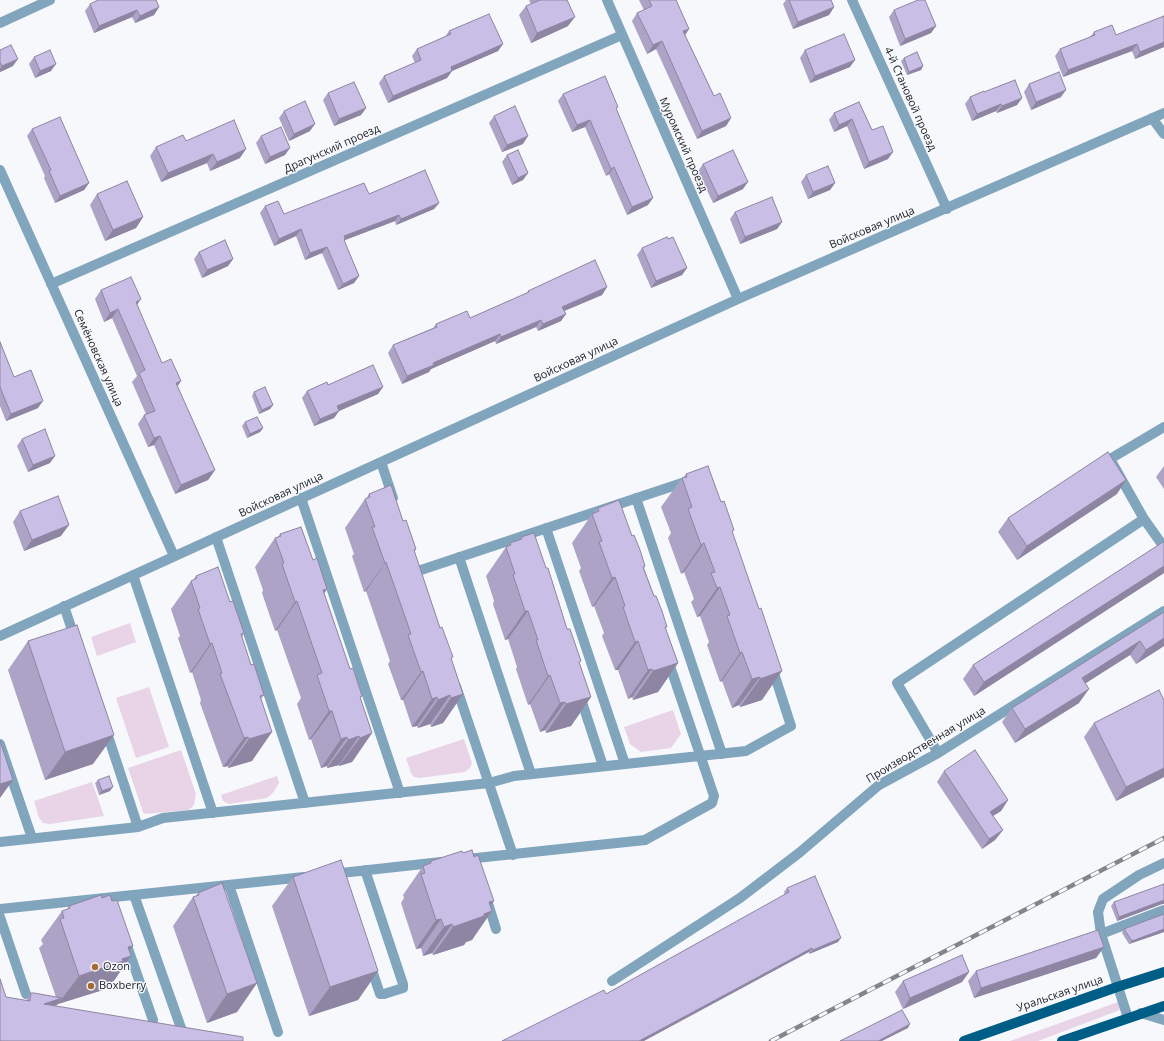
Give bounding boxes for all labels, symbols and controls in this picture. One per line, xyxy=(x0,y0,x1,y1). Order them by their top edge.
street label: 4-й Становой проезд xyxy=(881,45,939,153)
street label: Муромский проезд xyxy=(656,95,710,195)
street label: Драгунский проезд xyxy=(282,122,382,176)
street label: Войсковая улица xyxy=(827,204,917,252)
street label: Семёновская улица xyxy=(71,307,125,409)
street label: Войсковая улица xyxy=(532,335,620,385)
street label: Войсковая улица xyxy=(237,470,325,520)
street label: Производственная улица xyxy=(864,704,988,786)
place label: Ozon xyxy=(103,960,130,974)
marker: Ozon xyxy=(90,962,100,972)
street label: Уральская улица xyxy=(1015,973,1105,1015)
place label: Boxberry xyxy=(99,979,146,993)
marker: Boxberry xyxy=(86,981,96,991)

